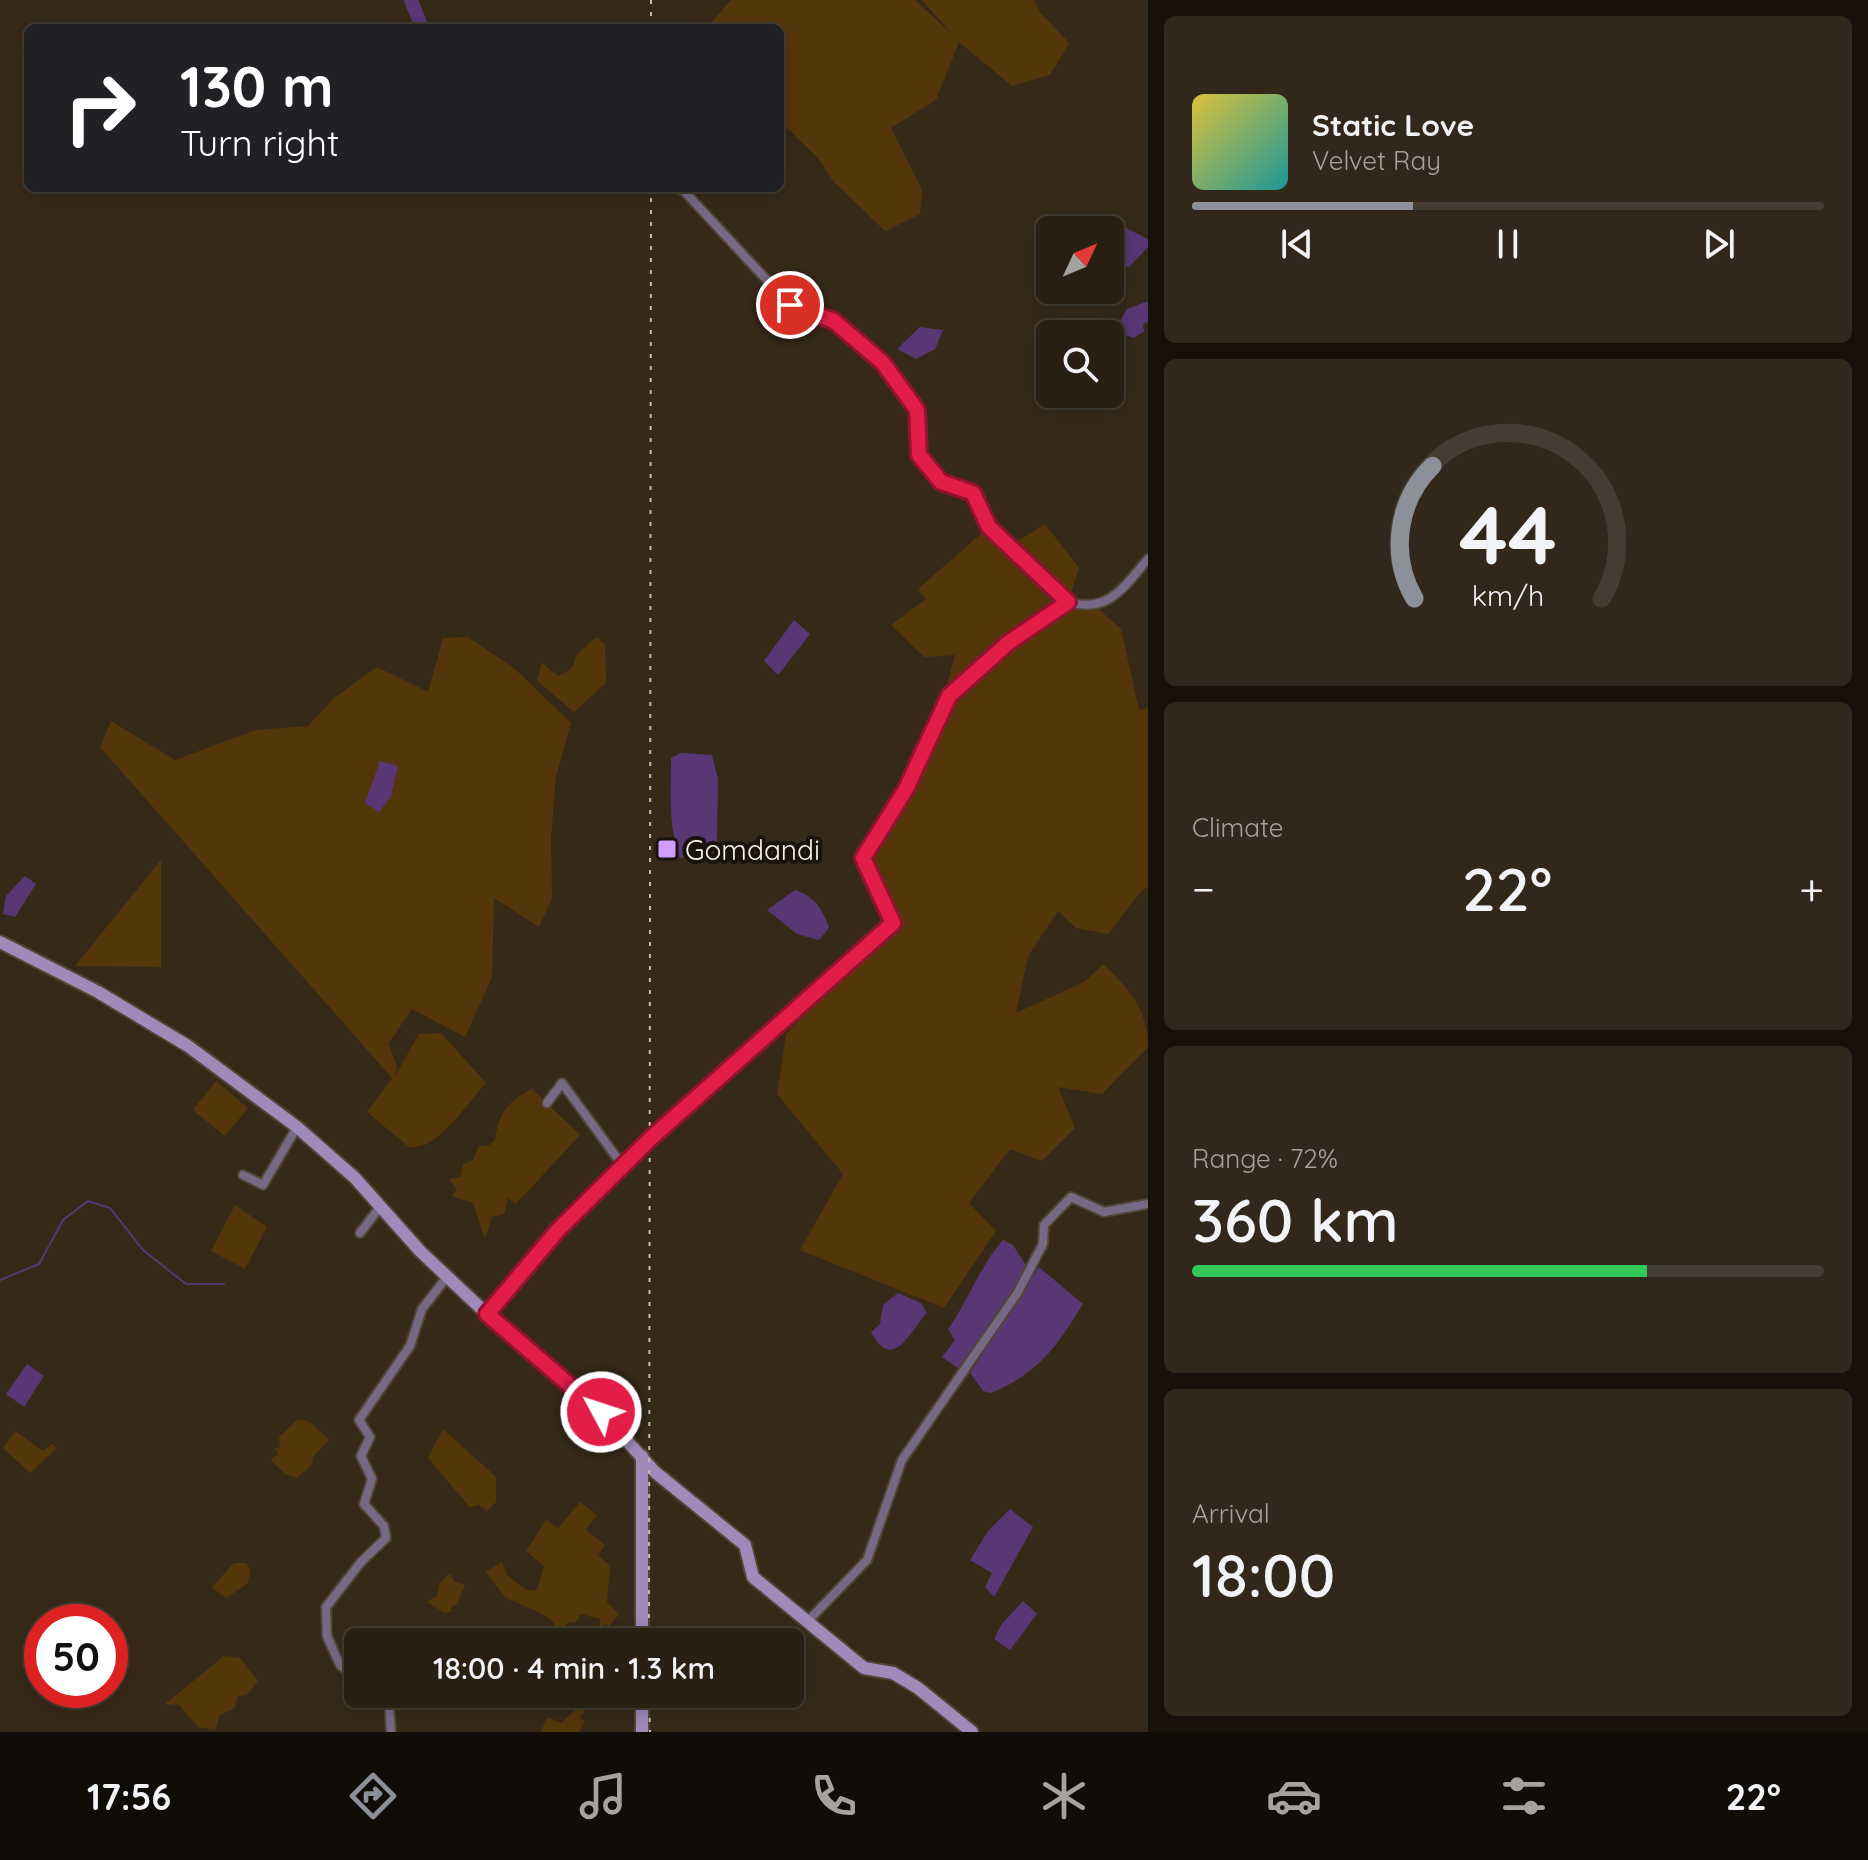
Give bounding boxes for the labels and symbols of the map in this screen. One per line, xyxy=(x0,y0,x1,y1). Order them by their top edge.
north arrow xyxy=(1036,216,1124,304)
pin xyxy=(756,271,824,339)
place label: Gomdandi xyxy=(685,832,820,867)
marker: Gomdandi xyxy=(656,838,678,860)
position arrow xyxy=(559,1370,643,1454)
speed limit sign: 50 xyxy=(24,1604,128,1708)

